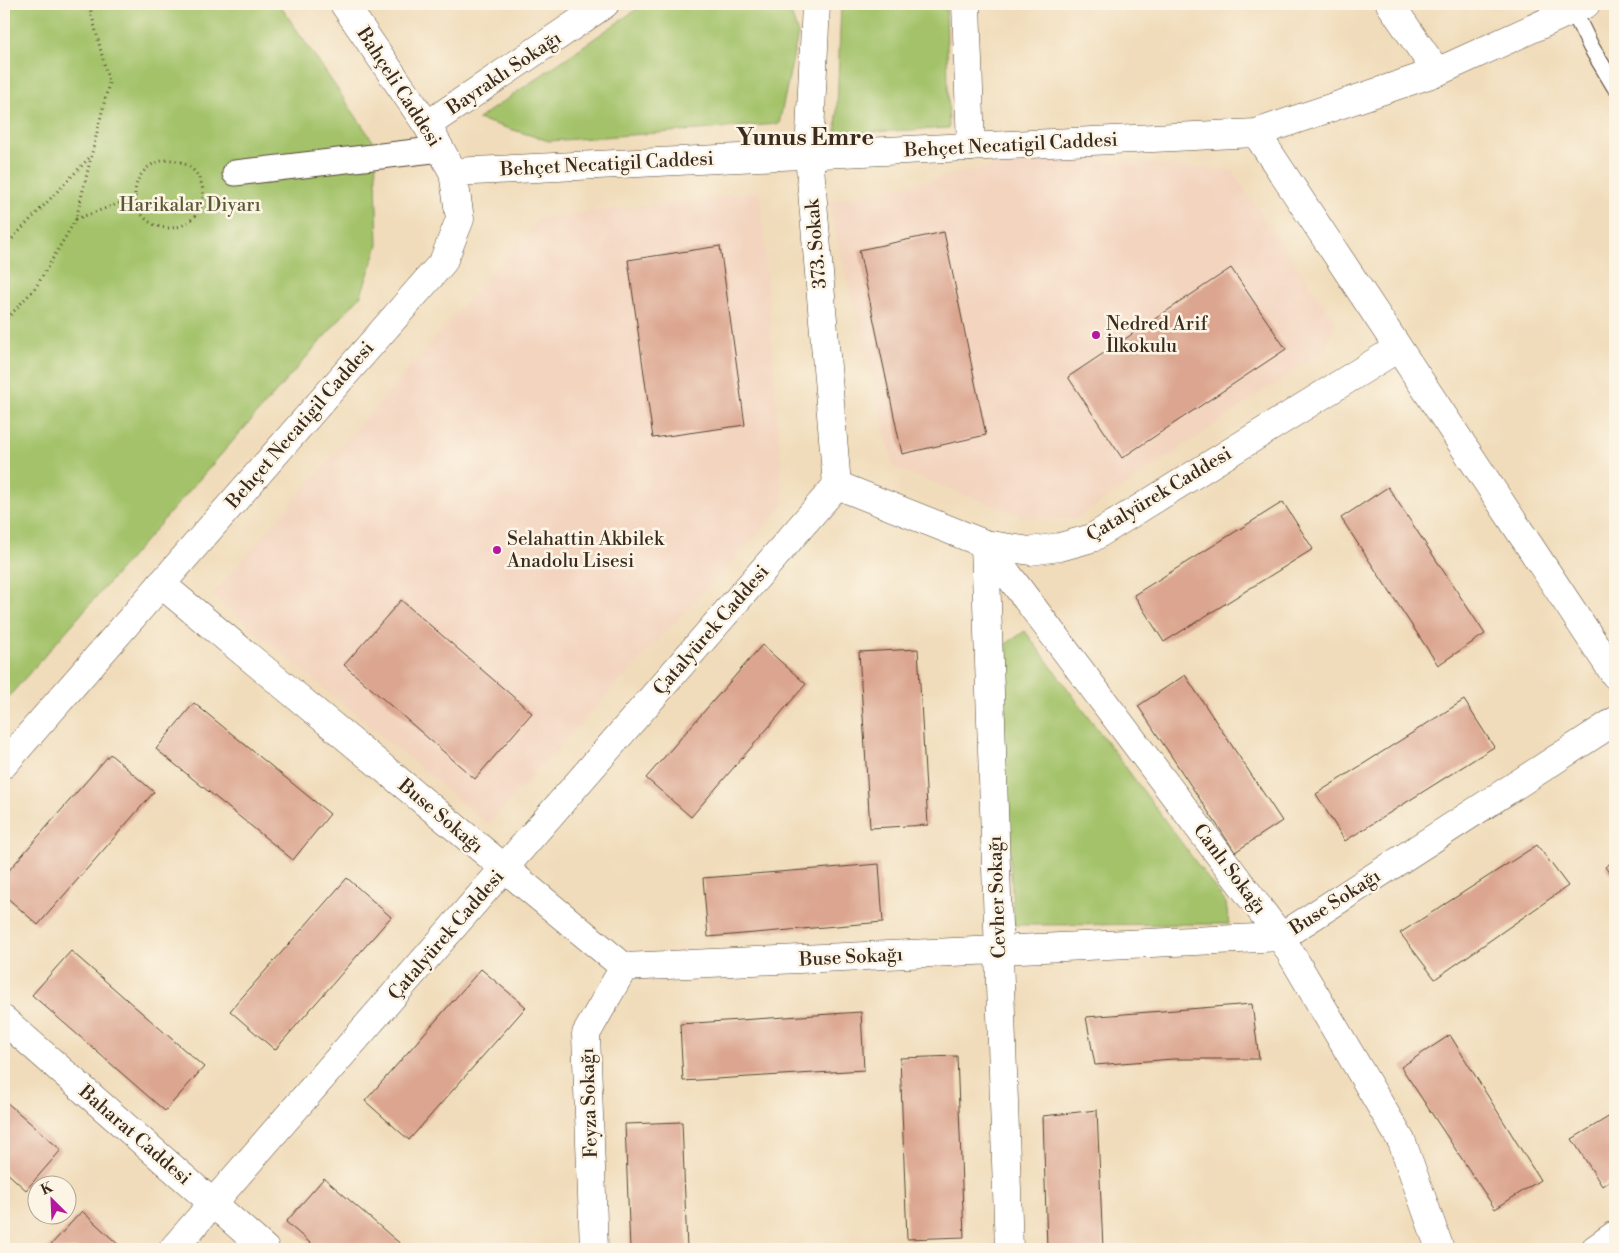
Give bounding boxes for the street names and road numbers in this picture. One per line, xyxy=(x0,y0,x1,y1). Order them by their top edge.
street label: Bahçeli Caddesi xyxy=(351,22,447,151)
street label: Bayraklı Sokağı xyxy=(441,26,566,121)
street label: Behçet Necatigil Caddesi xyxy=(903,127,1118,163)
street label: Behçet Necatigil Caddesi xyxy=(499,146,714,182)
street label: 373. Sokak xyxy=(800,197,832,290)
street label: Behçet Necatigil Caddesi xyxy=(220,336,379,514)
street label: Çatalyürek Caddesi xyxy=(1082,441,1236,547)
street label: Çatalyürek Caddesi xyxy=(648,560,774,700)
street label: Buse Sokağı xyxy=(393,773,488,859)
street label: Canlı Sokağı xyxy=(1188,819,1272,919)
street label: Cevher Sokağı xyxy=(983,835,1011,959)
street label: Buse Sokağı xyxy=(1284,864,1385,941)
street label: Çatalyürek Caddesi xyxy=(383,865,509,1005)
street label: Buse Sokağı xyxy=(798,942,903,972)
street label: Feyza Sokağı xyxy=(575,1047,603,1159)
street label: Baharat Caddesi xyxy=(73,1079,196,1190)

